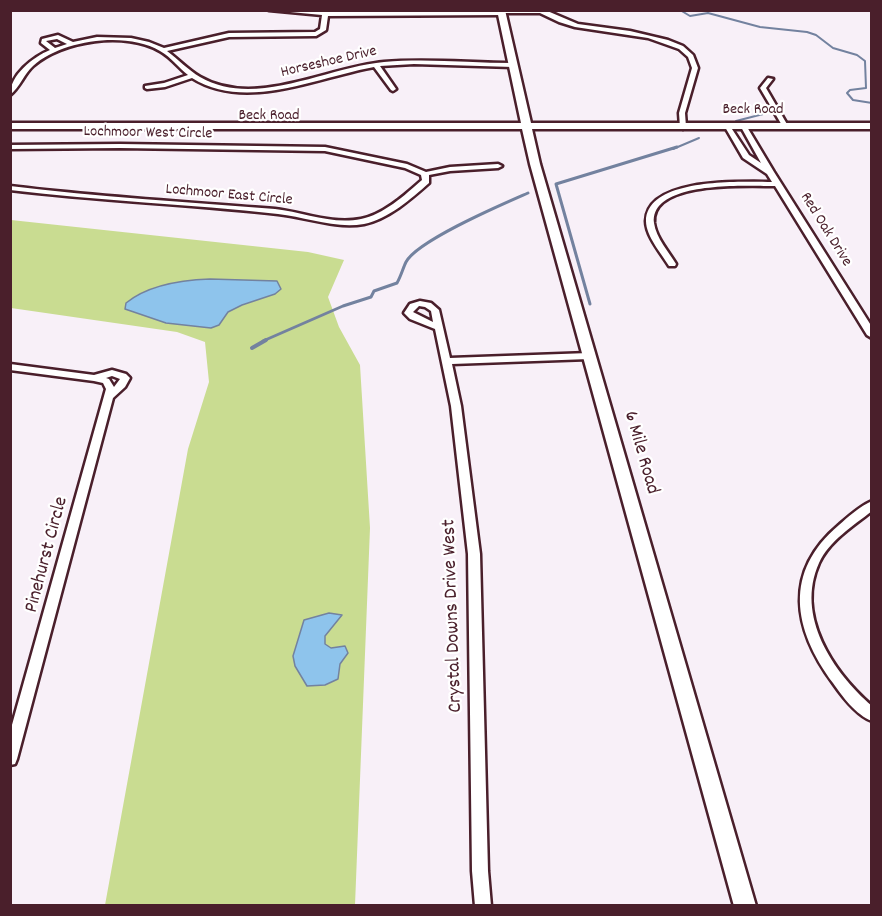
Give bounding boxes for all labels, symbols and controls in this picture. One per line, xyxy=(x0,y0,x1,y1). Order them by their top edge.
street label: Horseshoe Drive xyxy=(279,43,379,83)
street label: Beck Road xyxy=(722,101,784,121)
street label: Beck Road xyxy=(238,107,300,127)
street label: Lochmoor West Circle xyxy=(83,123,213,145)
street label: Lochmoor East Circle xyxy=(165,181,293,211)
street label: Red Oak Drive xyxy=(795,189,855,271)
street label: 6 Mile Road xyxy=(617,409,663,497)
street label: Pinehurst Circle xyxy=(21,494,75,616)
street label: Crystal Downs Drive West xyxy=(439,519,469,713)

